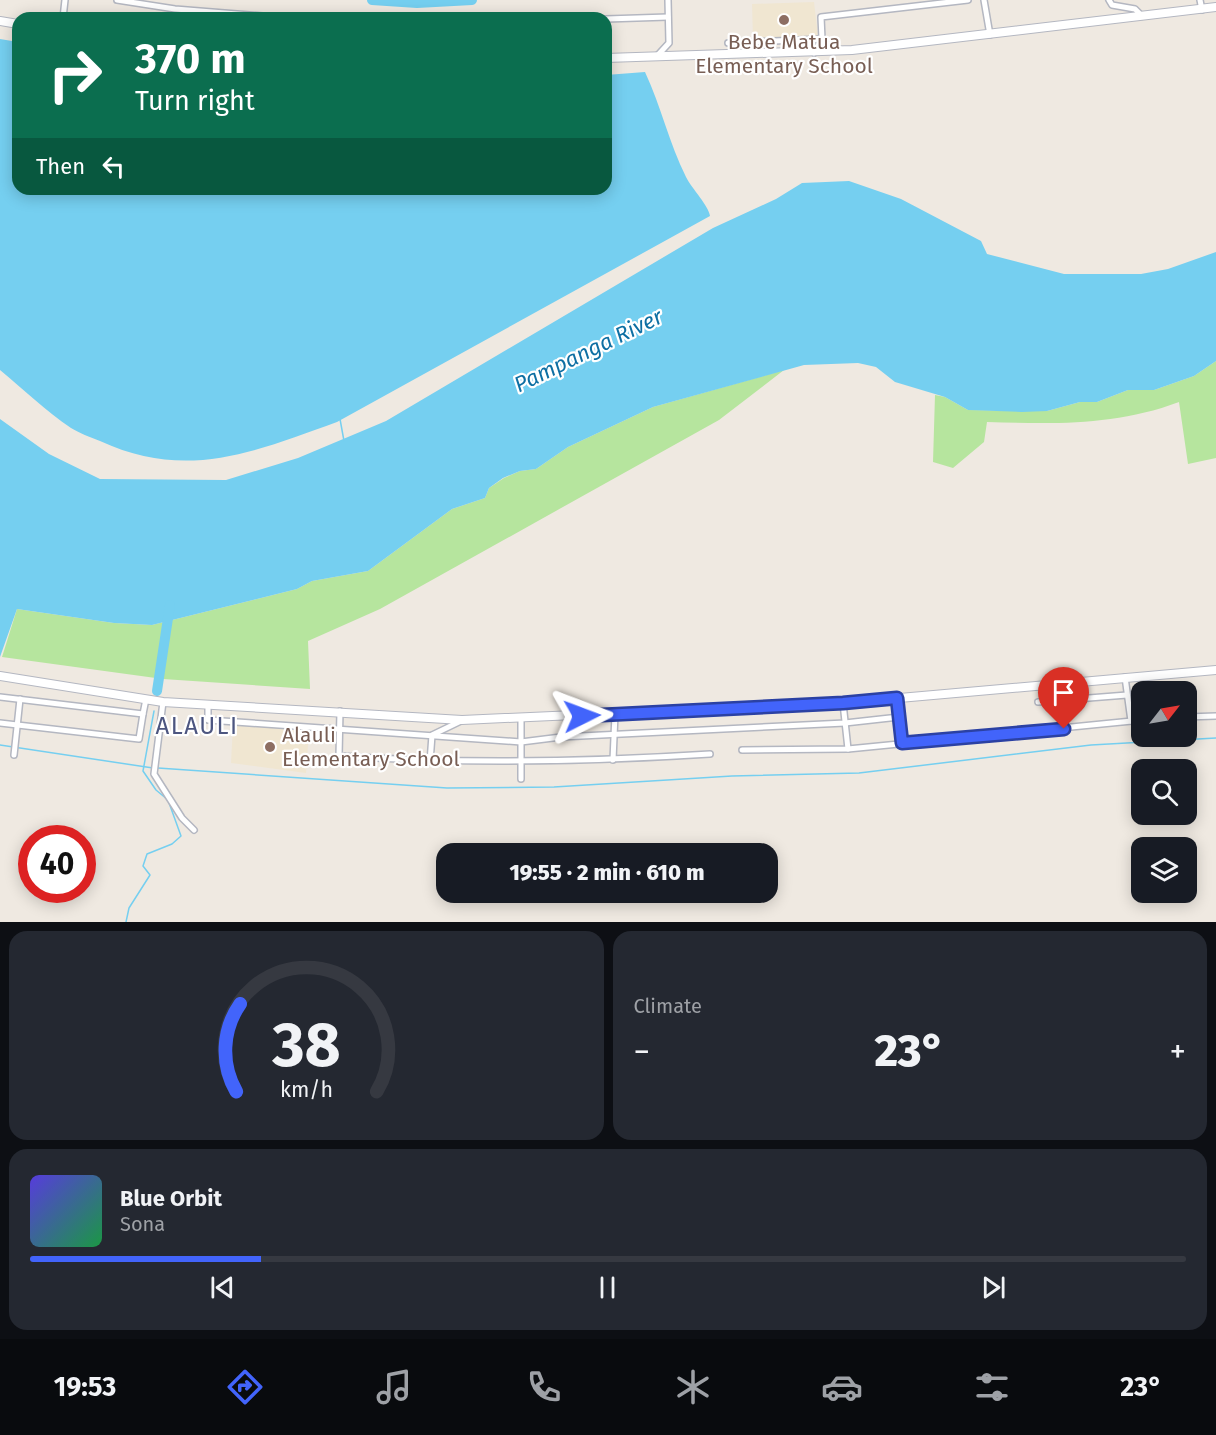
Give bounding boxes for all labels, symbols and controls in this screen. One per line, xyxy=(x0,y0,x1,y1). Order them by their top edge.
marker: Bebe Matua Elementary School xyxy=(777,13,791,27)
place label: Bebe Matua Elementary School xyxy=(695,29,873,79)
text: 370 m xyxy=(135,34,246,84)
icon: right xyxy=(36,36,114,114)
text: Turn right xyxy=(135,85,255,117)
icon: left xyxy=(97,150,130,183)
text: Then xyxy=(36,153,85,180)
water label: Pampanga River xyxy=(510,303,667,398)
pin xyxy=(1038,667,1089,729)
icon: arrive xyxy=(1047,676,1080,709)
north arrow xyxy=(1131,681,1197,747)
map controls xyxy=(1131,681,1197,903)
position arrow xyxy=(550,684,614,748)
district label: ALAULI xyxy=(155,712,239,740)
place label: Alauli Elementary School xyxy=(282,722,460,772)
marker: Alauli Elementary School xyxy=(263,740,277,754)
button: search xyxy=(1131,759,1197,825)
speed limit sign: 40 xyxy=(18,825,96,903)
button: layers xyxy=(1131,837,1197,903)
text: 19:55 · 2 min · 610 m xyxy=(509,859,705,886)
text: Climate xyxy=(634,994,702,1018)
text: 38 xyxy=(271,1008,341,1083)
text: 23° xyxy=(875,1024,945,1078)
text: − xyxy=(634,1032,650,1072)
text: + xyxy=(1170,1032,1186,1072)
text: km/h xyxy=(280,1078,333,1104)
text: Blue Orbit xyxy=(120,1185,222,1212)
text: Sona xyxy=(120,1212,165,1236)
icon: previous xyxy=(206,1271,239,1304)
icon: pause xyxy=(591,1271,624,1304)
icon: next xyxy=(977,1271,1010,1304)
icon: directions xyxy=(224,1366,266,1408)
icon: music xyxy=(373,1366,415,1408)
icon: phone xyxy=(523,1366,565,1408)
icon: climate xyxy=(672,1366,714,1408)
icon: car xyxy=(821,1366,863,1408)
icon: filters xyxy=(971,1366,1013,1408)
text: 19:53 xyxy=(54,1371,116,1403)
text: 23° xyxy=(1120,1371,1162,1403)

